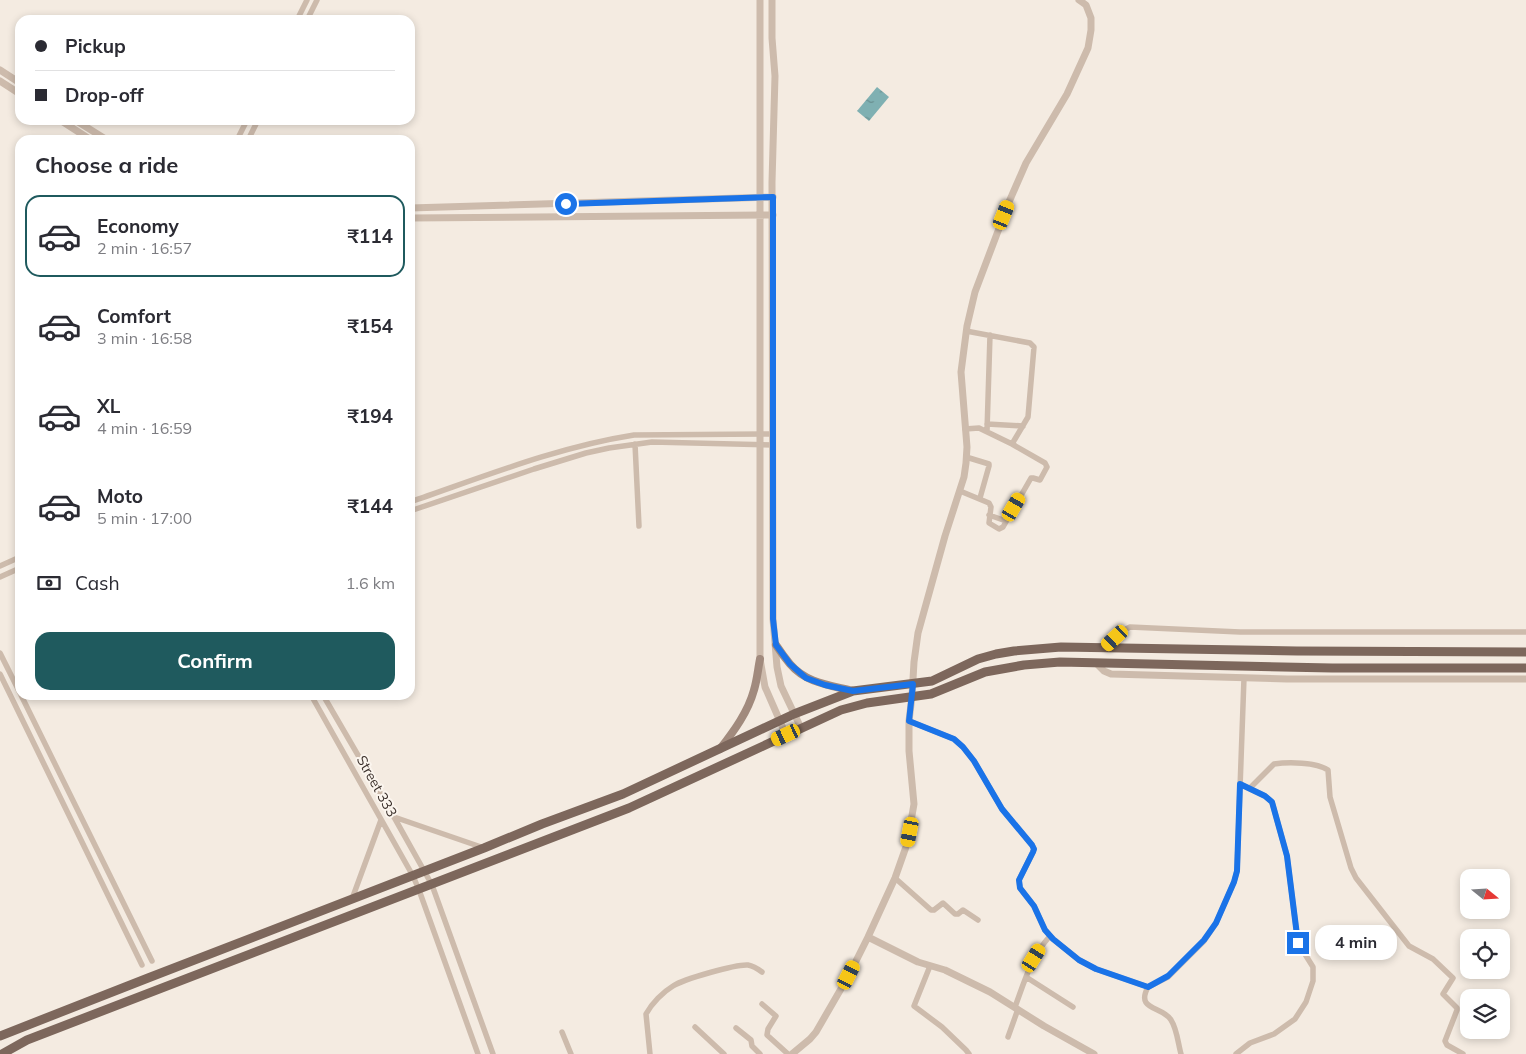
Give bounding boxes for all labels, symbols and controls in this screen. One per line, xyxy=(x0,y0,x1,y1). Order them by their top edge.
text: Pickup xyxy=(65,34,126,58)
text: Drop-off xyxy=(65,83,143,107)
text: Choose a ride xyxy=(35,151,178,179)
route start xyxy=(555,193,577,215)
car xyxy=(991,198,1016,232)
icon: car xyxy=(37,214,82,259)
text: Economy xyxy=(97,214,179,238)
text: ₹114 xyxy=(347,224,393,248)
text: 2 min · 16:57 xyxy=(97,238,192,258)
icon: car xyxy=(37,304,82,349)
text: Comfort xyxy=(97,304,171,328)
text: ₹154 xyxy=(347,314,393,338)
text: 3 min · 16:58 xyxy=(97,328,192,348)
icon: car xyxy=(37,394,82,439)
text: XL xyxy=(97,394,120,418)
text: ₹194 xyxy=(347,404,393,428)
text: 4 min · 16:59 xyxy=(97,418,192,438)
icon: car xyxy=(37,484,82,529)
text: Moto xyxy=(97,484,143,508)
car xyxy=(1000,490,1027,524)
text: ₹144 xyxy=(347,494,393,518)
text: 5 min · 17:00 xyxy=(97,508,192,528)
icon: cash xyxy=(35,569,63,597)
text: Cash xyxy=(75,571,120,595)
text: 1.6 km xyxy=(346,573,395,593)
car xyxy=(1098,622,1131,654)
button: Confirm xyxy=(35,632,395,690)
car xyxy=(769,722,802,748)
street label: Street 333 xyxy=(353,752,401,820)
car xyxy=(899,816,920,848)
north arrow xyxy=(1460,869,1510,919)
map controls xyxy=(1460,869,1510,1039)
callout: 4 min xyxy=(1316,926,1398,960)
button: locate xyxy=(1460,929,1510,979)
route end xyxy=(1287,932,1309,954)
text: 4 min xyxy=(1335,932,1377,952)
car xyxy=(1019,941,1048,975)
car xyxy=(835,958,862,992)
button: layers xyxy=(1460,989,1510,1039)

